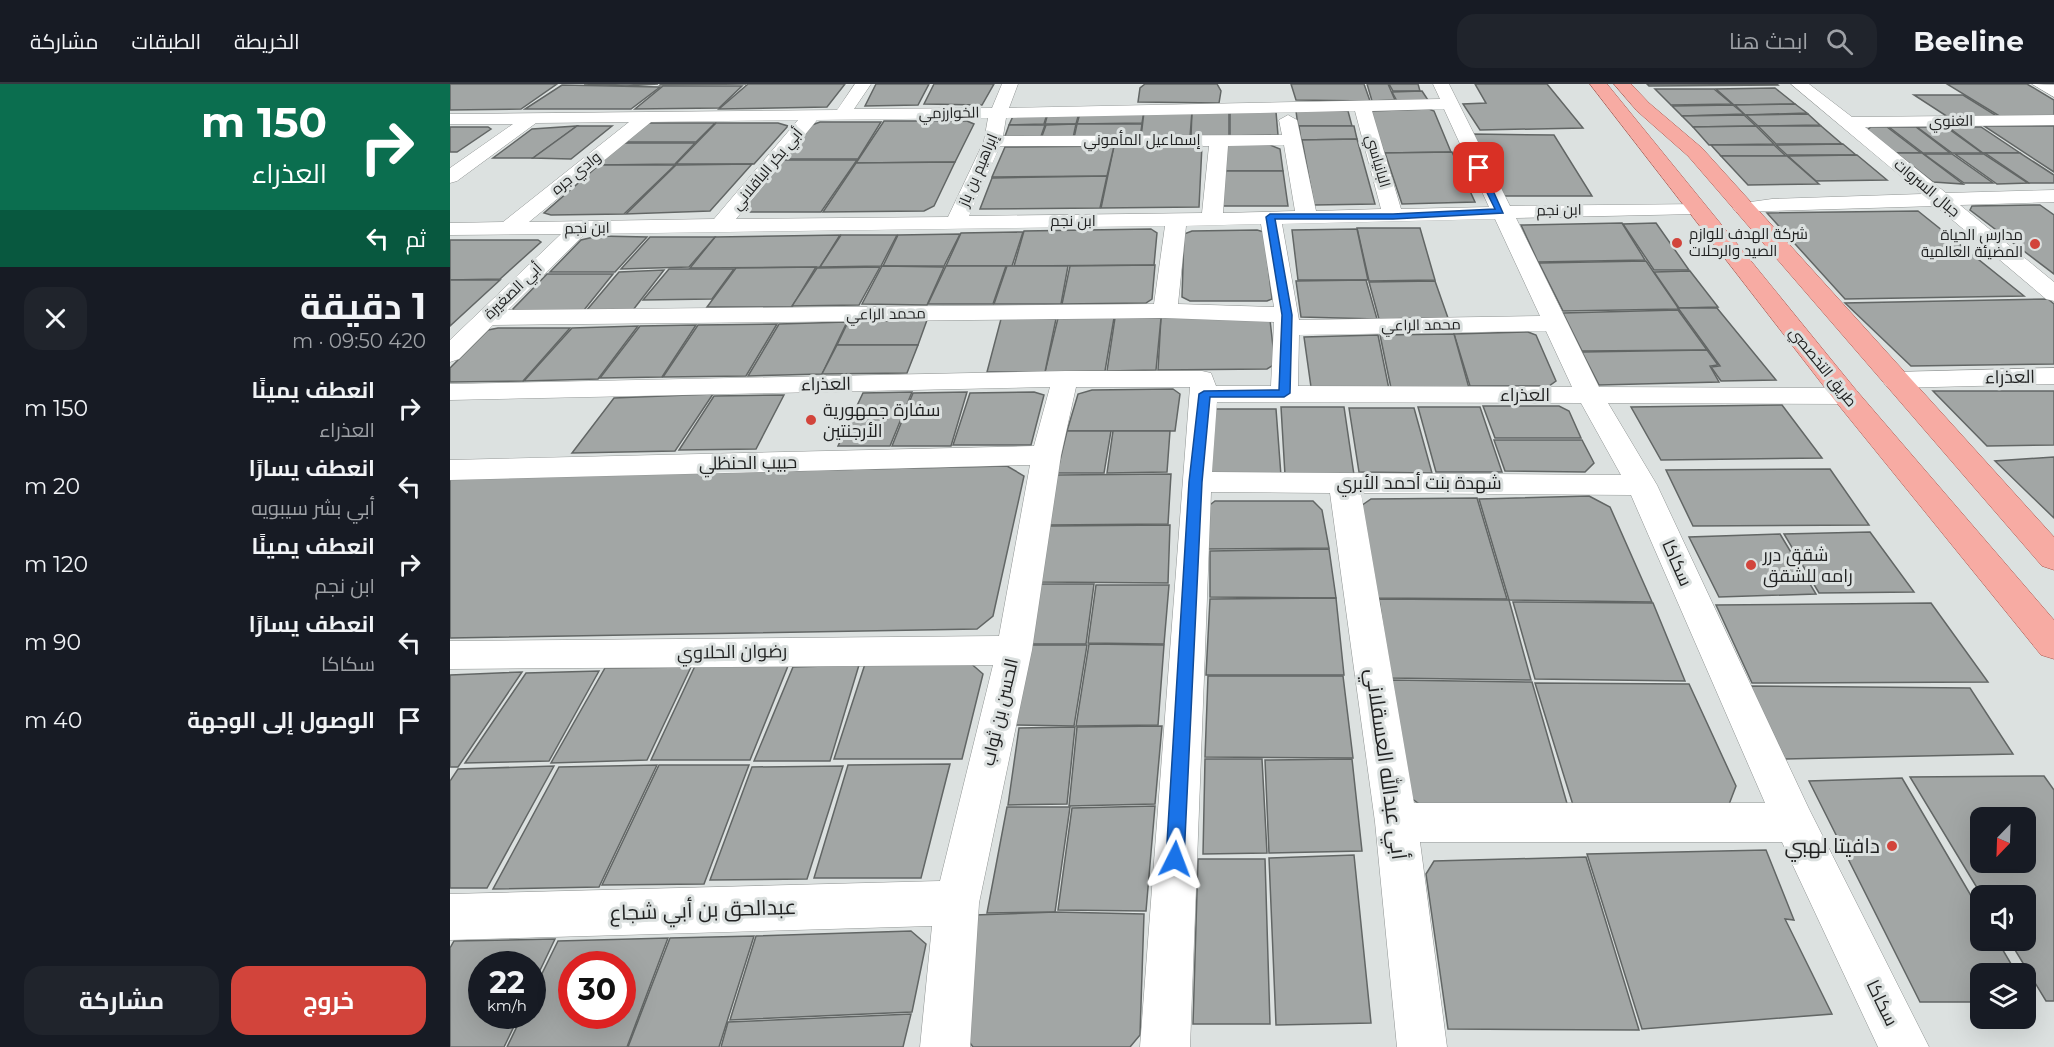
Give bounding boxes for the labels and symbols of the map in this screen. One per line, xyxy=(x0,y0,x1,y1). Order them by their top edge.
street label: الخوارزمي xyxy=(918,102,980,126)
street label: الغنوي xyxy=(1929,111,1973,133)
street label: أبي بكر الباقلاني xyxy=(727,124,809,215)
street label: إبراهيم بن باز xyxy=(953,130,1002,211)
street label: إسماعيل المأموني xyxy=(1084,130,1200,152)
street label: البانياسي xyxy=(1359,132,1395,190)
pin xyxy=(1453,142,1504,193)
street label: وادي جره xyxy=(547,147,606,201)
street label: جبال السروات xyxy=(1890,154,1964,221)
street label: ابن نجم xyxy=(1536,200,1582,220)
street label: ابن نجم xyxy=(1050,211,1096,231)
street label: ابن نجم xyxy=(564,218,610,238)
place label: شركة الهدف للوازم الصيد والرحلات xyxy=(1689,224,1808,260)
place label: مدارس الحياة المضيئة العالمية xyxy=(1921,225,2023,261)
marker: شركة الهدف للوازم الصيد والرحلات xyxy=(1670,236,1684,250)
marker: مدارس الحياة المضيئة العالمية xyxy=(2028,237,2042,251)
street label: أبي الصغيرة xyxy=(480,258,548,325)
street label: محمد الراعي xyxy=(846,303,926,327)
street label: محمد الراعي xyxy=(1381,314,1461,338)
street label: طريق التخصصي xyxy=(1783,323,1861,412)
street label: العذراء xyxy=(1985,366,2035,388)
street label: العذراء xyxy=(801,373,851,395)
street label: العذراء xyxy=(1500,384,1550,406)
place label: سفارة جمهورية الأرجنتين xyxy=(823,399,940,442)
marker: سفارة جمهورية الأرجنتين xyxy=(804,413,818,427)
street label: حبيب الحنظلي xyxy=(699,451,797,478)
street label: شهدة بنت أحمد الأبري xyxy=(1336,472,1502,497)
street label: سكاكا xyxy=(1657,536,1697,590)
place label: شقق درر رامه للشقق xyxy=(1762,544,1853,588)
marker: شقق درر رامه للشقق xyxy=(1744,558,1758,572)
street label: رضوان الحلاوي xyxy=(677,640,787,667)
street label: الحسن بن ثواب xyxy=(977,656,1023,768)
street label: أبي عبدالله العسقلاني xyxy=(1357,667,1413,862)
north arrow xyxy=(1970,807,2036,873)
position arrow xyxy=(1143,827,1207,891)
place label: دافيتا لهبي xyxy=(1784,833,1880,862)
marker: دافيتا لهبي xyxy=(1885,839,1899,853)
street label: عبدالحق بن أبي شجاع xyxy=(609,894,797,929)
speed limit sign: 30 xyxy=(558,951,636,1029)
street label: سكاكا xyxy=(1861,976,1903,1030)

